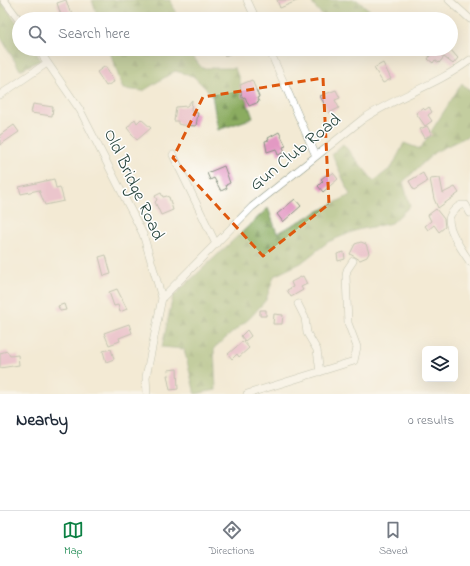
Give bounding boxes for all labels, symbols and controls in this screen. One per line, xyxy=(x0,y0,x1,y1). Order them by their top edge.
search box xyxy=(12,12,458,56)
icon: search xyxy=(26,23,48,45)
text: Search here xyxy=(58,23,130,45)
street label: Gun Club Road xyxy=(245,108,347,198)
street label: Old Bridge Road xyxy=(95,125,170,245)
map controls xyxy=(422,346,458,382)
button: layers xyxy=(422,346,458,382)
text: Nearby xyxy=(16,408,68,433)
text: 0 results xyxy=(408,411,454,430)
tab: Map xyxy=(62,519,84,559)
tab: Directions xyxy=(209,519,255,559)
tab: Saved xyxy=(379,519,408,559)

